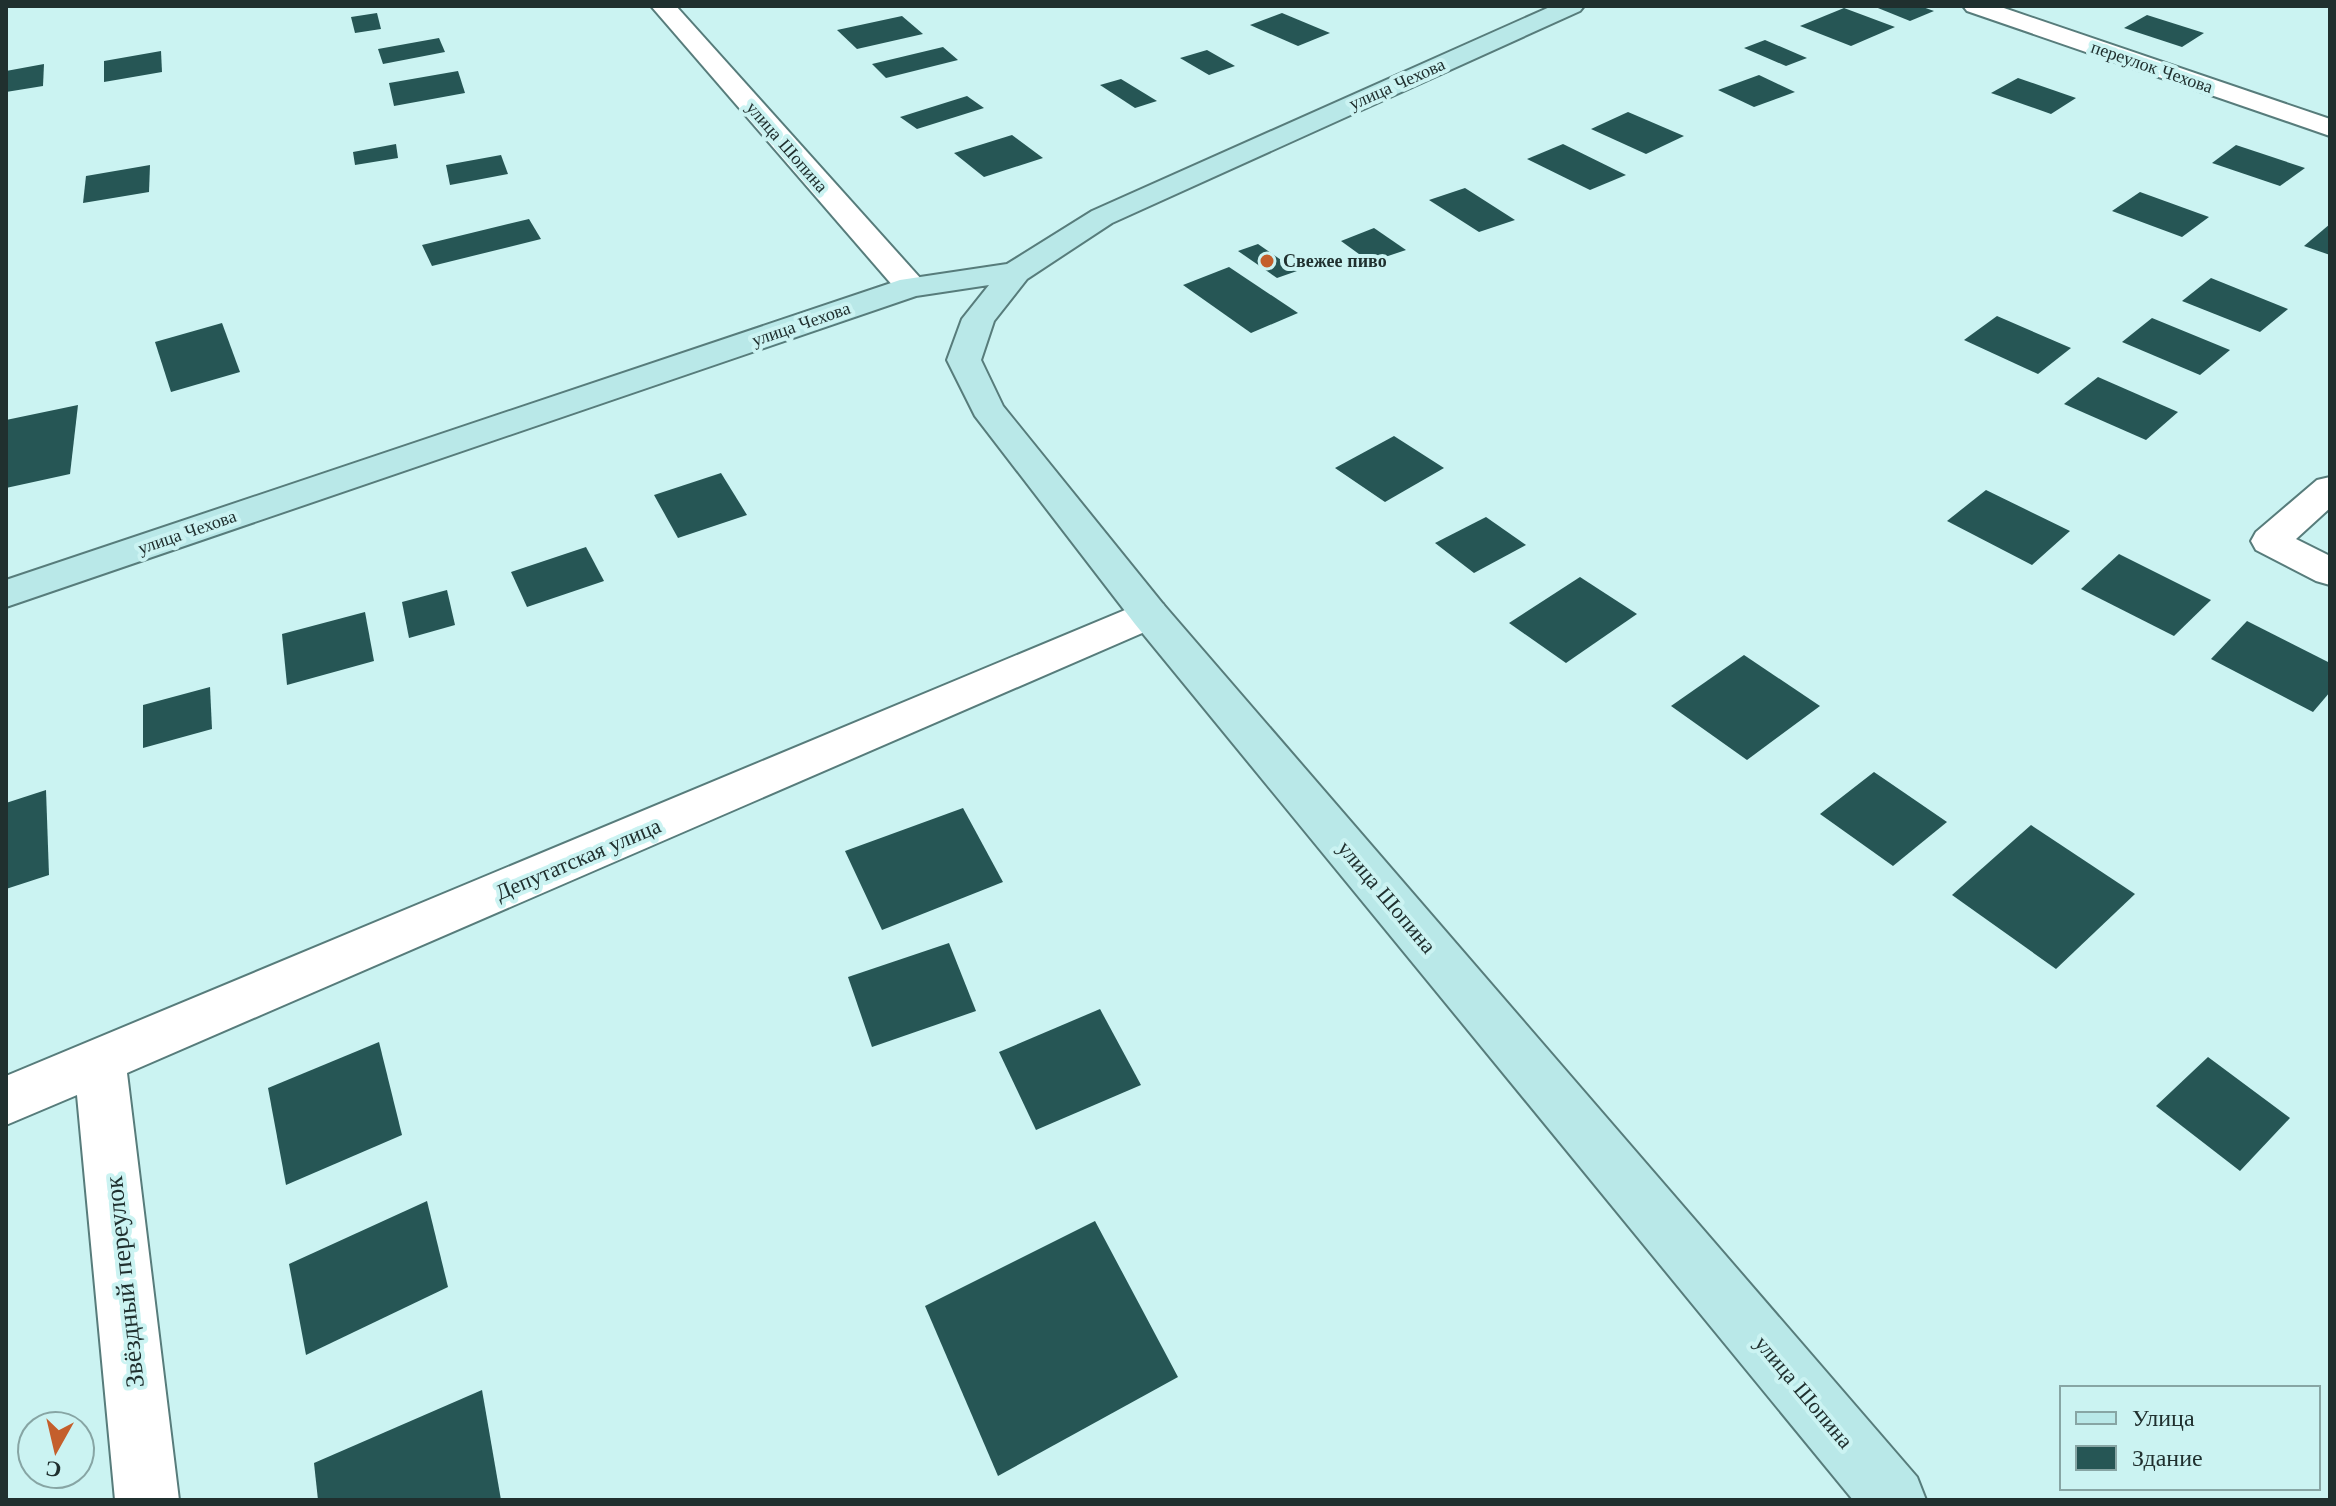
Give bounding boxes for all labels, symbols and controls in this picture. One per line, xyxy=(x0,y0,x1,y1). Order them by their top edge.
street label: переулок Чехова xyxy=(2088,36,2216,98)
street label: улица Чехова xyxy=(1346,53,1448,115)
street label: улица Шопина xyxy=(741,97,833,197)
place label: Свежее пиво xyxy=(1283,250,1387,272)
marker: Свежее пиво xyxy=(1258,252,1276,270)
street label: улица Чехова xyxy=(749,297,853,351)
street label: улица Чехова xyxy=(135,505,239,559)
street label: Депутатская улица xyxy=(491,812,665,906)
street label: улица Шопина xyxy=(1332,835,1442,959)
street label: Звёздный переулок xyxy=(97,1174,151,1389)
street label: улица Шопина xyxy=(1749,1330,1859,1454)
legend xyxy=(2060,1386,2320,1490)
text: Улица xyxy=(2132,1403,2195,1432)
north arrow xyxy=(16,1410,96,1490)
text: Здание xyxy=(2132,1443,2203,1472)
text: С xyxy=(44,1455,63,1484)

